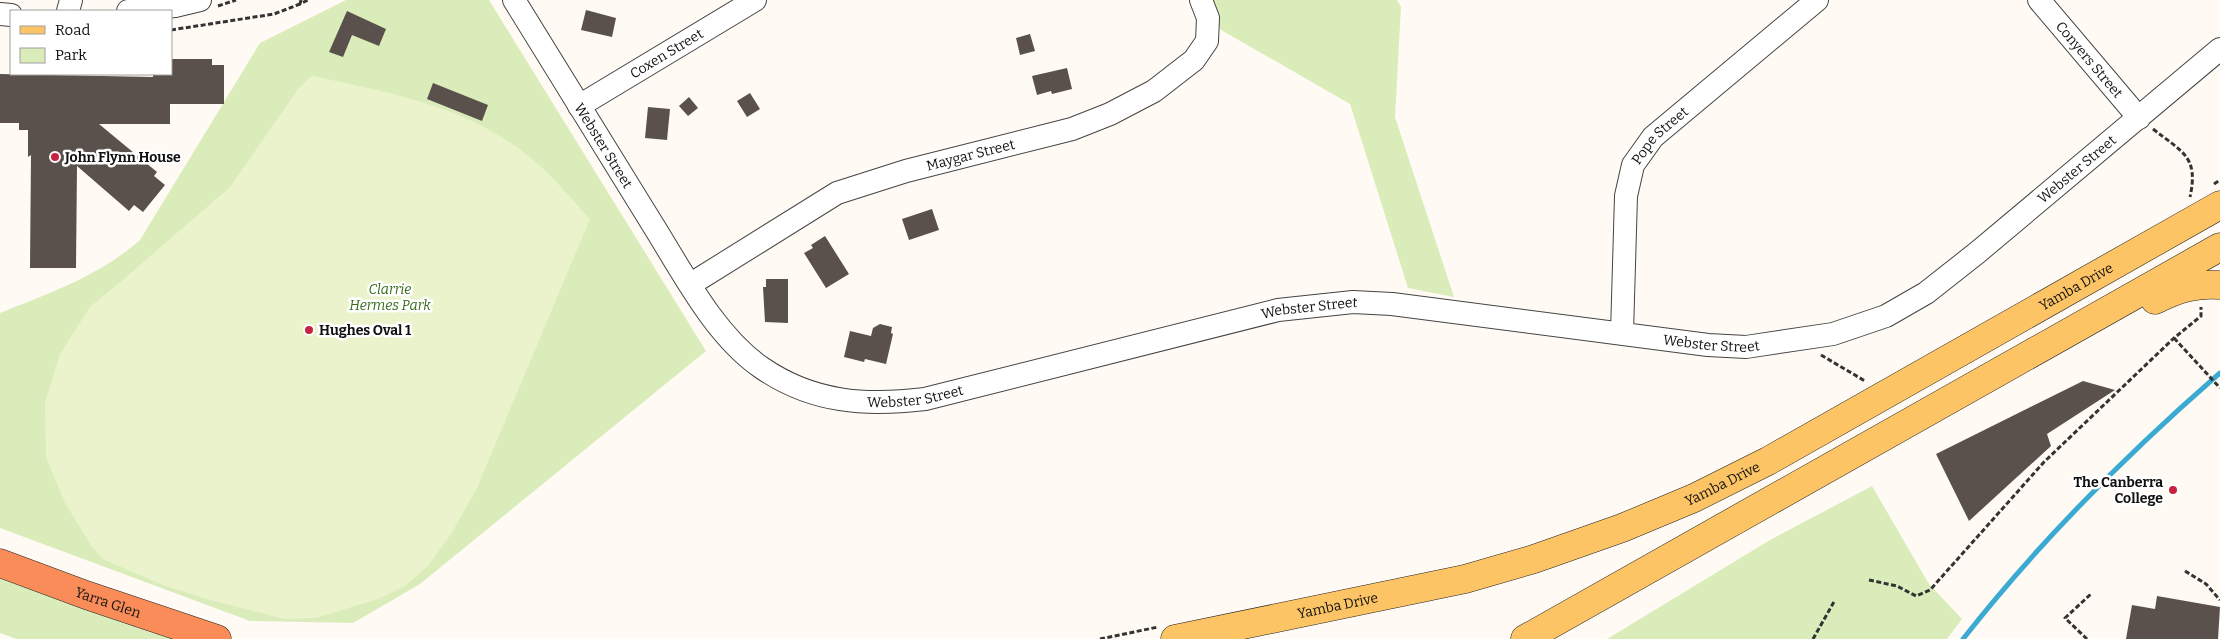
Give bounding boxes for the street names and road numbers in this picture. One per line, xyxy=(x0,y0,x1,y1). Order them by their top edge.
street label: Conyers Street xyxy=(2052,18,2127,101)
street label: Coxen Street xyxy=(627,25,706,82)
street label: Webster Street xyxy=(571,100,636,191)
street label: Pope Street xyxy=(1628,103,1691,168)
street label: Webster Street xyxy=(2034,131,2119,207)
street label: Maygar Street xyxy=(925,135,1017,174)
street label: Yamba Drive xyxy=(2036,259,2116,314)
street label: Webster Street xyxy=(1259,293,1358,322)
street label: Webster Street xyxy=(1662,331,1761,356)
street label: Webster Street xyxy=(867,381,965,411)
street label: Yamba Drive xyxy=(1682,458,1763,509)
street label: Yarra Glen xyxy=(73,583,143,621)
street label: Yamba Drive xyxy=(1296,589,1379,622)

